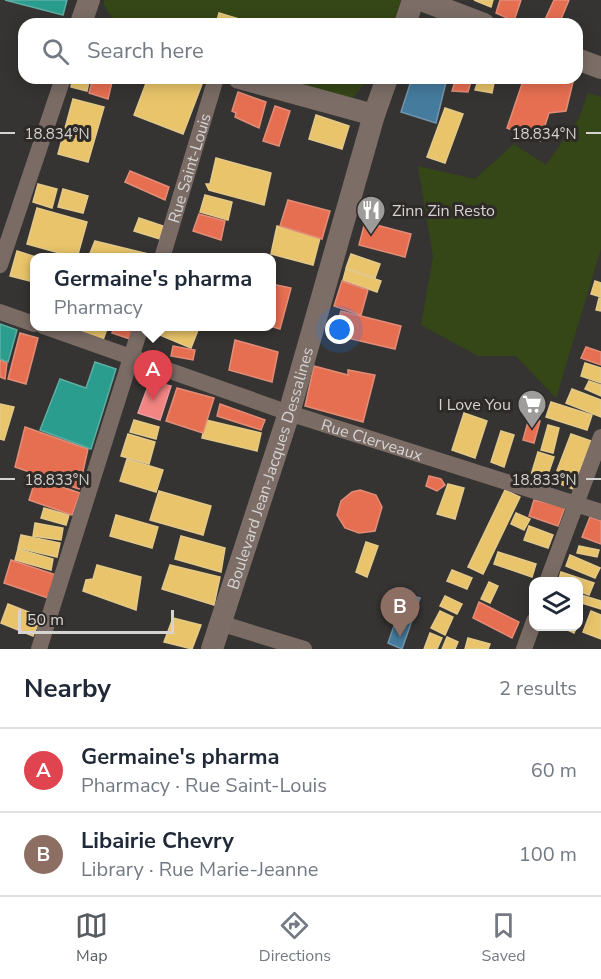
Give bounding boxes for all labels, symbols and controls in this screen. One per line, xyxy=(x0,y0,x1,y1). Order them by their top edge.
search box xyxy=(18,18,583,84)
icon: search xyxy=(39,35,72,68)
text: Search here xyxy=(87,36,204,66)
street label: Rue Saint-Louis xyxy=(163,111,217,226)
text: 18.834°N xyxy=(24,124,90,144)
text: 18.834°N xyxy=(511,124,577,144)
restaurant icon: Zinn Zin Resto xyxy=(355,194,387,236)
place label: Zinn Zin Resto xyxy=(392,200,495,222)
popup xyxy=(30,253,276,331)
text: Germaine's pharma xyxy=(54,264,252,294)
text: Pharmacy xyxy=(54,294,143,321)
your location xyxy=(325,315,354,344)
street label: Boulevard Jean-Jacques Dessalines xyxy=(222,345,319,592)
pin: A xyxy=(134,350,172,400)
supermarket icon: I Love You xyxy=(516,388,548,430)
place label: I Love You xyxy=(439,394,511,416)
street label: Rue Clerveaux xyxy=(318,414,426,467)
text: 18.833°N xyxy=(24,470,90,490)
text: 18.833°N xyxy=(511,470,577,490)
map controls xyxy=(529,577,583,631)
button: layers xyxy=(529,577,583,631)
pin: B xyxy=(380,588,420,637)
scale bar xyxy=(18,607,174,634)
text: 50 m xyxy=(27,609,64,631)
text: Nearby xyxy=(24,671,111,706)
text: 2 results xyxy=(499,675,577,702)
text: Germaine's pharma xyxy=(81,742,280,772)
text: A xyxy=(36,757,51,784)
text: 60 m xyxy=(531,757,577,784)
text: Pharmacy · Rue Saint-Louis xyxy=(81,772,327,799)
text: Libairie Chevry xyxy=(81,826,234,856)
text: B xyxy=(37,841,50,868)
text: 100 m xyxy=(519,841,577,868)
text: Library · Rue Marie-Jeanne xyxy=(81,856,318,883)
tab: Map xyxy=(75,909,108,967)
tab: Directions xyxy=(259,909,331,967)
tab: Saved xyxy=(482,909,526,967)

